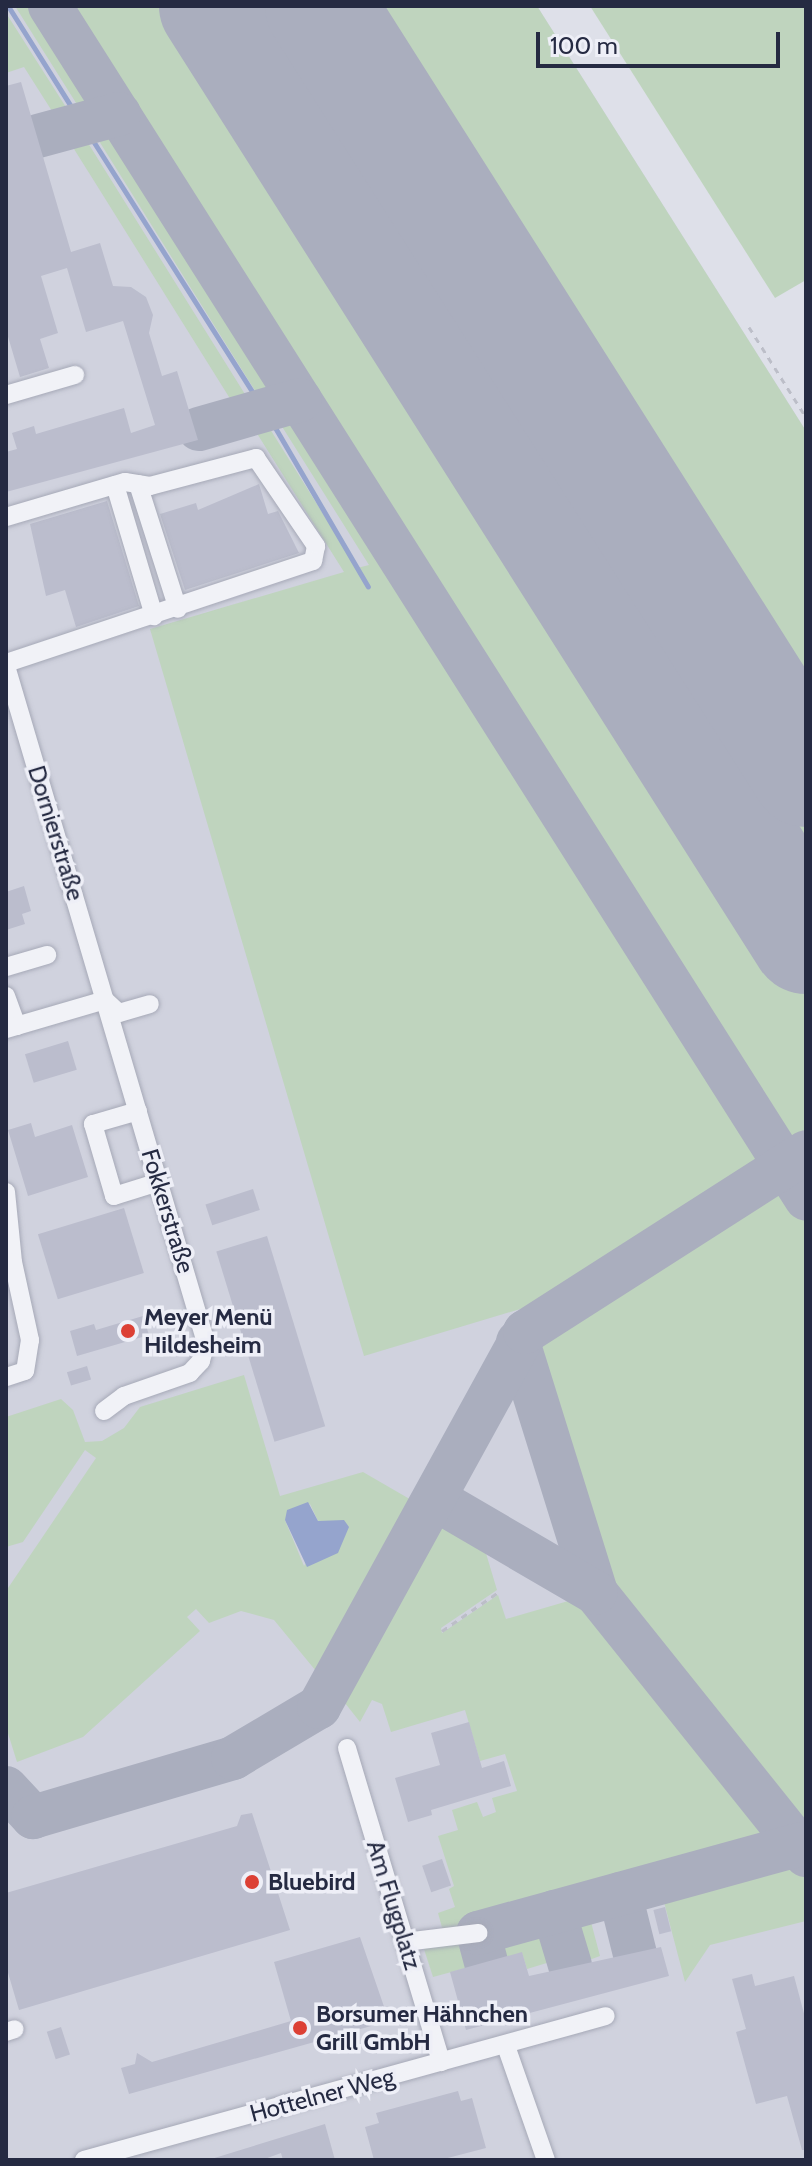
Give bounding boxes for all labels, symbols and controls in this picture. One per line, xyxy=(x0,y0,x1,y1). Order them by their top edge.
scale bar xyxy=(540,16,784,66)
text: 100 m xyxy=(550,31,618,60)
street label: Dornierstraße xyxy=(22,762,90,904)
street label: Fokkerstraße xyxy=(135,1145,201,1277)
place label: Meyer Menü Hildesheim xyxy=(144,1303,273,1359)
marker: Meyer Menü Hildesheim xyxy=(119,1322,137,1340)
street label: Am Flugplatz xyxy=(361,1837,427,1973)
place label: Bluebird xyxy=(268,1868,356,1896)
marker: Bluebird xyxy=(243,1873,261,1891)
place label: Borsumer Hähnchen Grill GmbH xyxy=(316,2000,528,2056)
marker: Borsumer Hähnchen Grill GmbH xyxy=(291,2019,309,2037)
street label: Hottelner Weg xyxy=(247,2062,397,2128)

